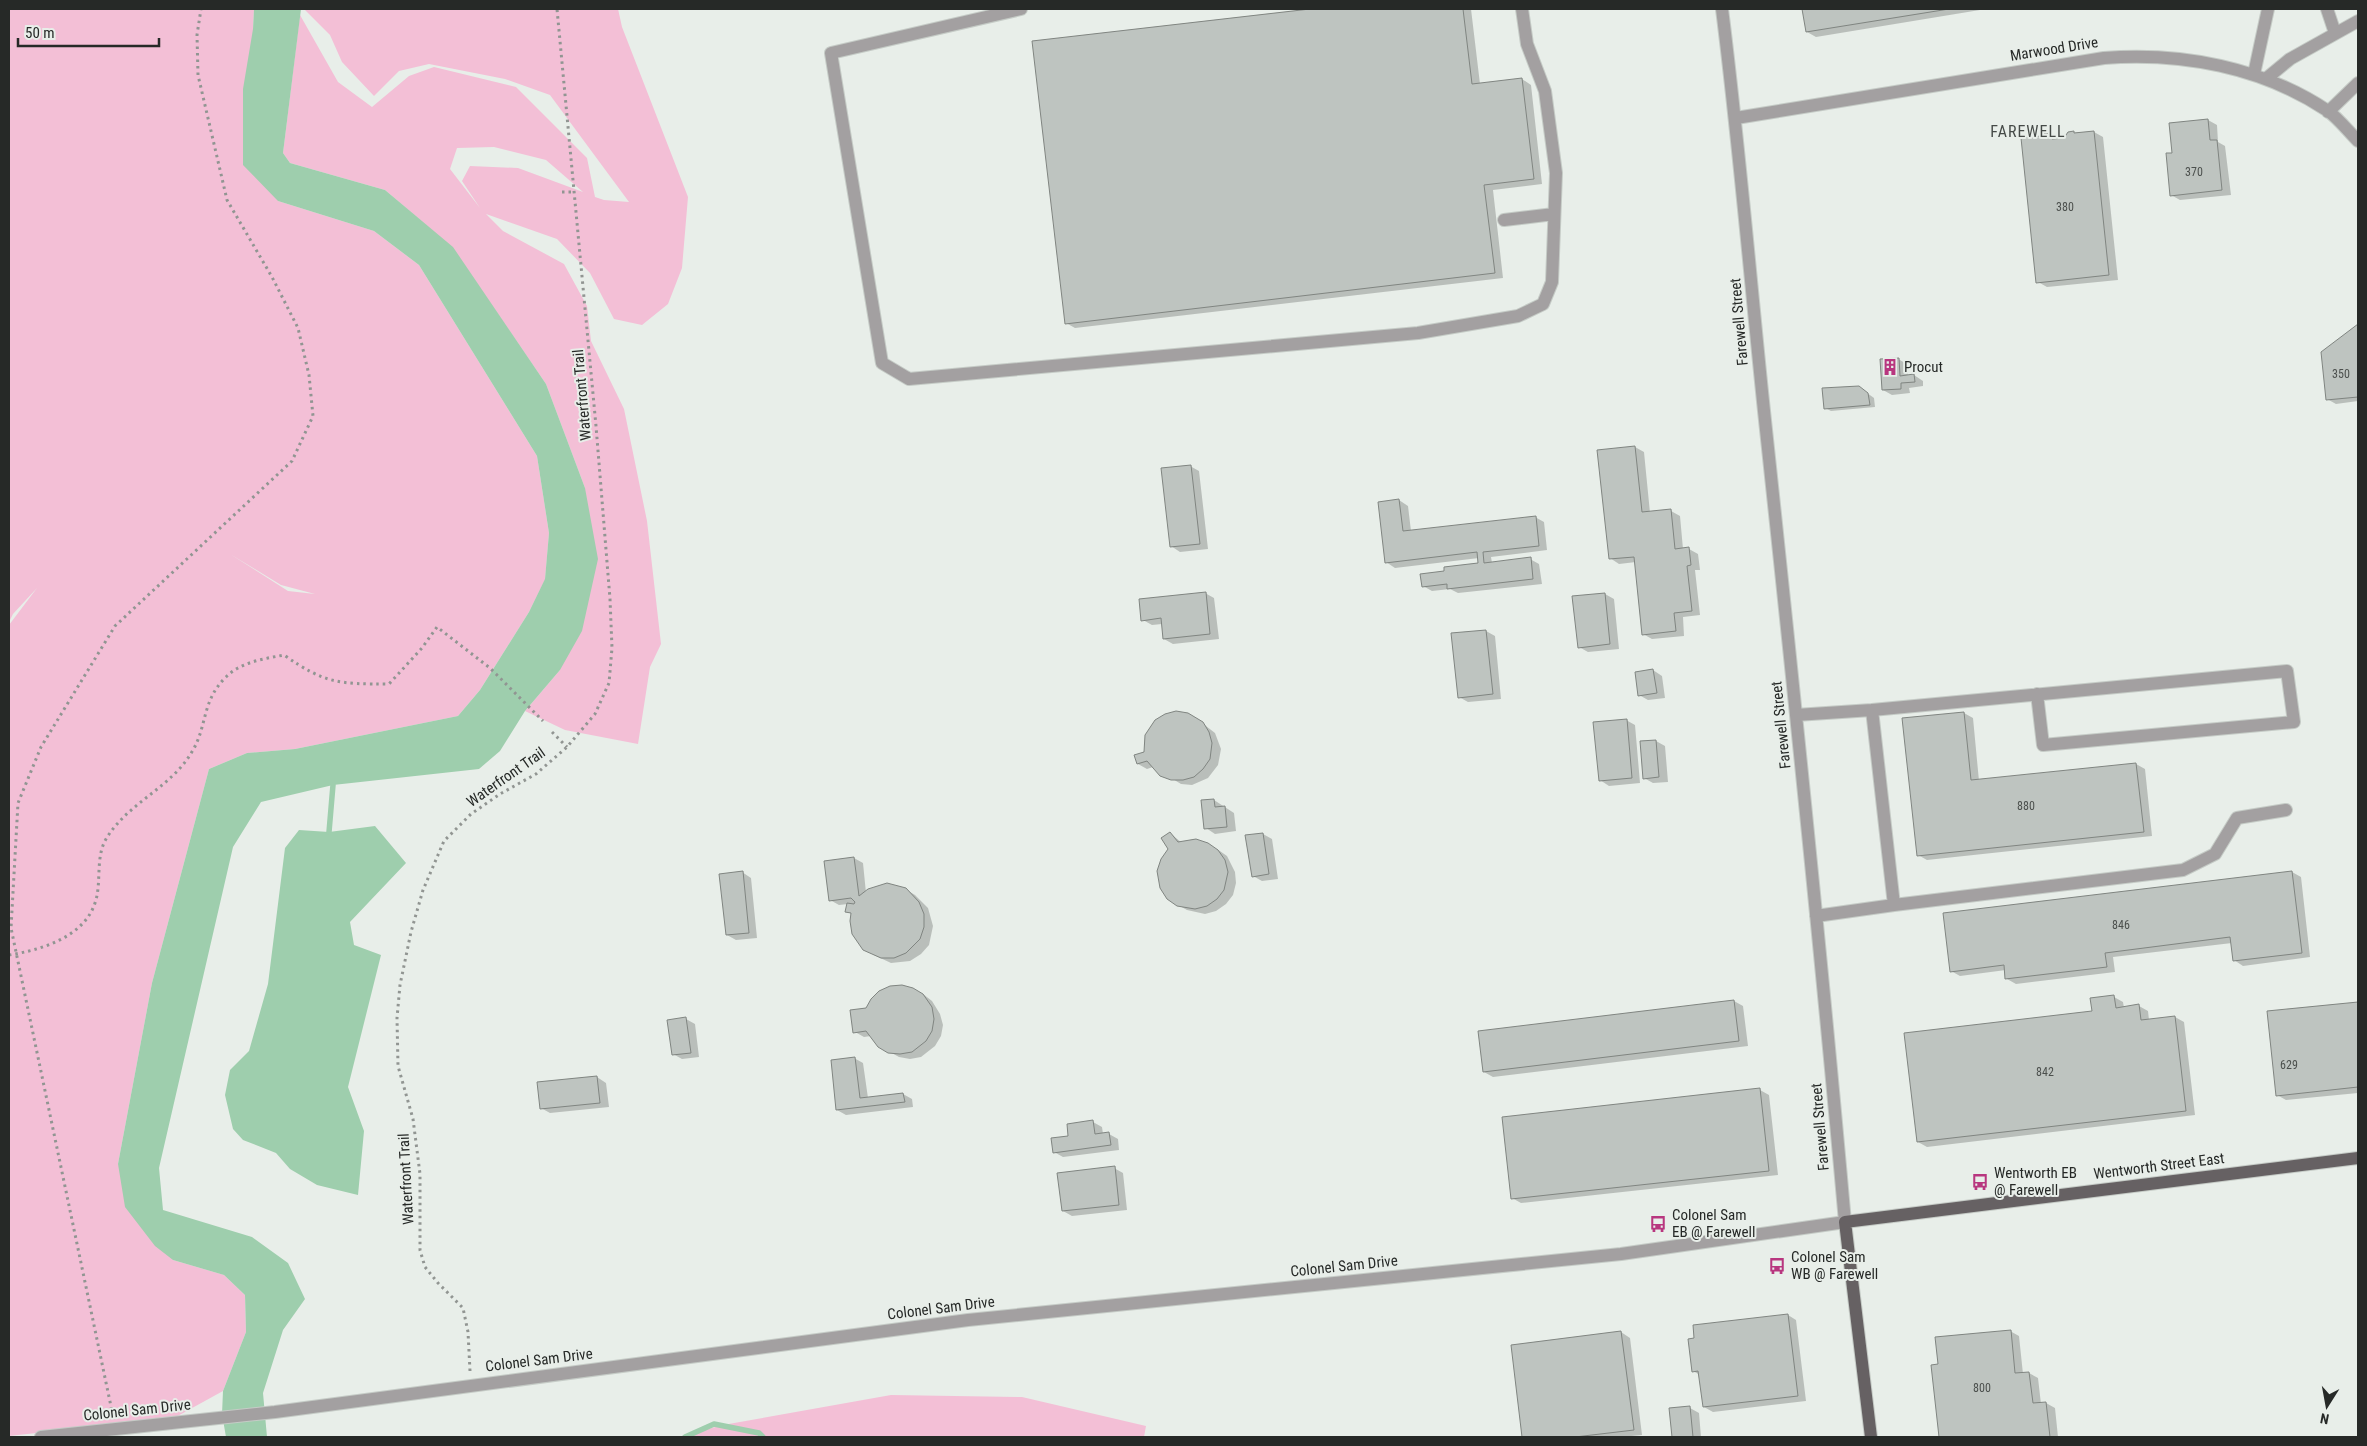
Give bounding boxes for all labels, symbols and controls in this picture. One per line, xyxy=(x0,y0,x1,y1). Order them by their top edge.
scale bar xyxy=(18,15,159,47)
text: 50 m xyxy=(25,24,55,42)
street label: Marwood Drive xyxy=(2009,33,2099,65)
district label: FAREWELL xyxy=(1990,122,2066,141)
house number: 370 xyxy=(2185,165,2203,179)
house number: 380 xyxy=(2056,200,2074,214)
street label: Farewell Street xyxy=(1726,277,1752,367)
street label: Waterfront Trail xyxy=(569,349,595,441)
building icon: Procut xyxy=(1880,357,1900,377)
place label: Procut xyxy=(1904,358,1943,376)
house number: 350 xyxy=(2332,367,2350,381)
street label: Farewell Street xyxy=(1767,680,1795,770)
street label: Waterfront Trail xyxy=(463,743,549,811)
house number: 880 xyxy=(2017,799,2035,813)
house number: 846 xyxy=(2112,918,2130,932)
house number: 629 xyxy=(2280,1058,2298,1072)
house number: 842 xyxy=(2036,1065,2054,1079)
street label: Farewell Street xyxy=(1807,1082,1833,1172)
street label: Waterfront Trail xyxy=(395,1133,417,1225)
street label: Wentworth Street East xyxy=(2092,1149,2226,1183)
place label: Wentworth EB @ Farewell xyxy=(1994,1164,2077,1199)
bus stop icon: Wentworth EB @ Farewell xyxy=(1970,1172,1990,1192)
place label: Colonel Sam EB @ Farewell xyxy=(1672,1206,1755,1241)
bus stop icon: Colonel Sam EB @ Farewell xyxy=(1648,1214,1668,1234)
place label: Colonel Sam WB @ Farewell xyxy=(1791,1248,1878,1283)
street label: Colonel Sam Drive xyxy=(1289,1251,1399,1281)
bus stop icon: Colonel Sam WB @ Farewell xyxy=(1767,1256,1787,1276)
street label: Colonel Sam Drive xyxy=(886,1292,996,1324)
street label: Colonel Sam Drive xyxy=(484,1344,594,1376)
house number: 800 xyxy=(1973,1381,1991,1395)
north arrow xyxy=(2302,1381,2352,1431)
street label: Colonel Sam Drive xyxy=(82,1395,192,1425)
text: N xyxy=(2319,1410,2330,1427)

